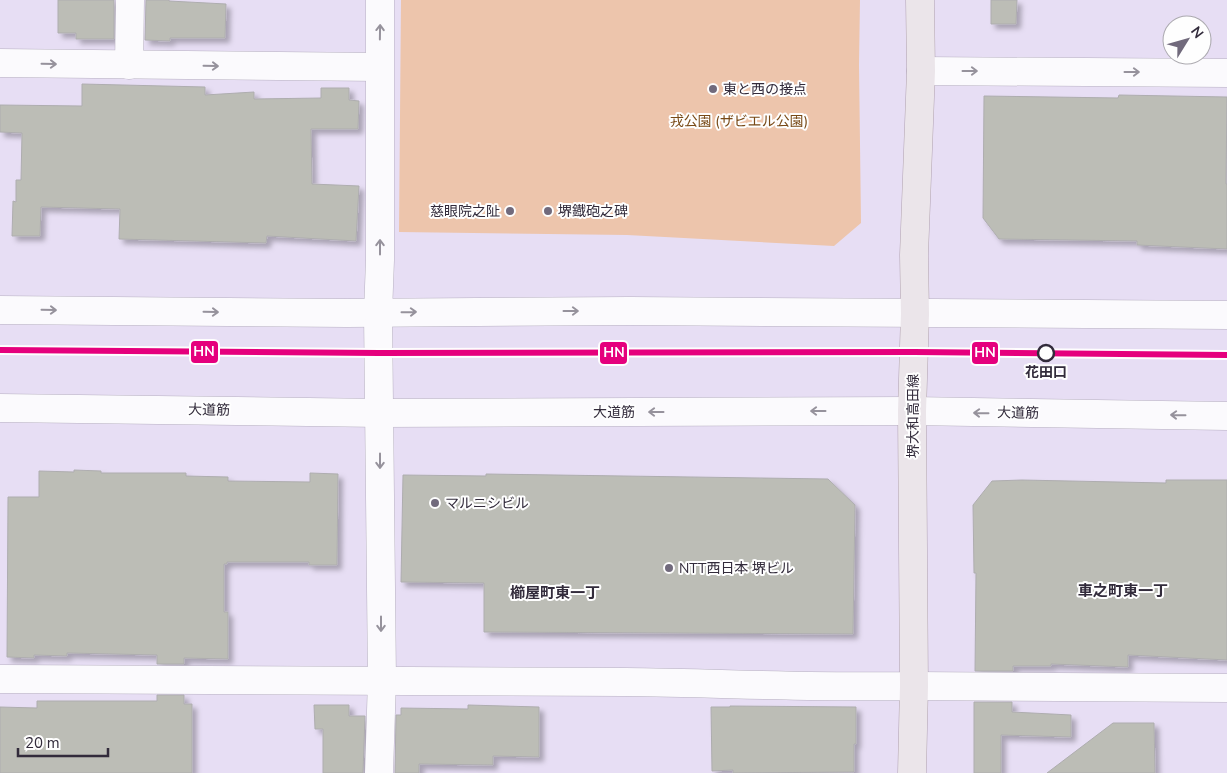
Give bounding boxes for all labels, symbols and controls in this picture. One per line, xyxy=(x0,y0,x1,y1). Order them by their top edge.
north arrow xyxy=(1162,15,1212,65)
text: N xyxy=(1186,23,1208,42)
one-way arrow xyxy=(375,24,385,40)
one-way arrow xyxy=(40,59,56,69)
one-way arrow xyxy=(202,61,219,71)
one-way arrow xyxy=(961,66,977,76)
one-way arrow xyxy=(1124,67,1140,77)
place label: 東と西の接点 xyxy=(723,80,807,99)
marker: 東と西の接点 xyxy=(707,83,719,95)
park label: 戎公園 (ザビエル公園) xyxy=(670,112,808,131)
place label: 慈眼院之阯 xyxy=(430,202,500,221)
place label: 堺鐡砲之碑 xyxy=(558,202,628,221)
marker: 慈眼院之阯 xyxy=(504,205,516,217)
marker: 堺鐡砲之碑 xyxy=(542,205,554,217)
one-way arrow xyxy=(375,239,385,255)
one-way arrow xyxy=(40,306,56,315)
one-way arrow xyxy=(562,306,579,316)
one-way arrow xyxy=(202,307,219,317)
one-way arrow xyxy=(400,308,416,317)
line badge: HN xyxy=(190,340,219,364)
line badge: HN xyxy=(599,341,628,365)
line badge: HN xyxy=(971,341,999,365)
text: HN xyxy=(193,342,215,361)
text: HN xyxy=(603,343,625,362)
text: HN xyxy=(974,343,996,362)
marker: 花田口 xyxy=(1037,344,1055,362)
place label: 花田口 xyxy=(1025,363,1067,382)
street label: 堺大和高田線 xyxy=(904,374,923,458)
street label: 大道筋 xyxy=(188,400,230,420)
street label: 大道筋 xyxy=(593,403,635,422)
street label: 大道筋 xyxy=(997,403,1039,423)
one-way arrow xyxy=(811,406,827,416)
one-way arrow xyxy=(648,407,664,417)
one-way arrow xyxy=(973,408,990,418)
one-way arrow xyxy=(1171,411,1187,420)
one-way arrow xyxy=(375,453,385,469)
place label: マルニシビル xyxy=(445,494,529,513)
marker: マルニシビル xyxy=(429,497,441,509)
place label: NTT西日本 堺ビル xyxy=(679,559,794,578)
marker: NTT西日本 堺ビル xyxy=(663,562,675,574)
district label: 車之町東一丁 xyxy=(1078,581,1168,601)
district label: 櫛屋町東一丁 xyxy=(510,583,600,603)
one-way arrow xyxy=(376,615,386,631)
scale bar xyxy=(18,726,108,758)
text: 20 m xyxy=(25,733,60,753)

